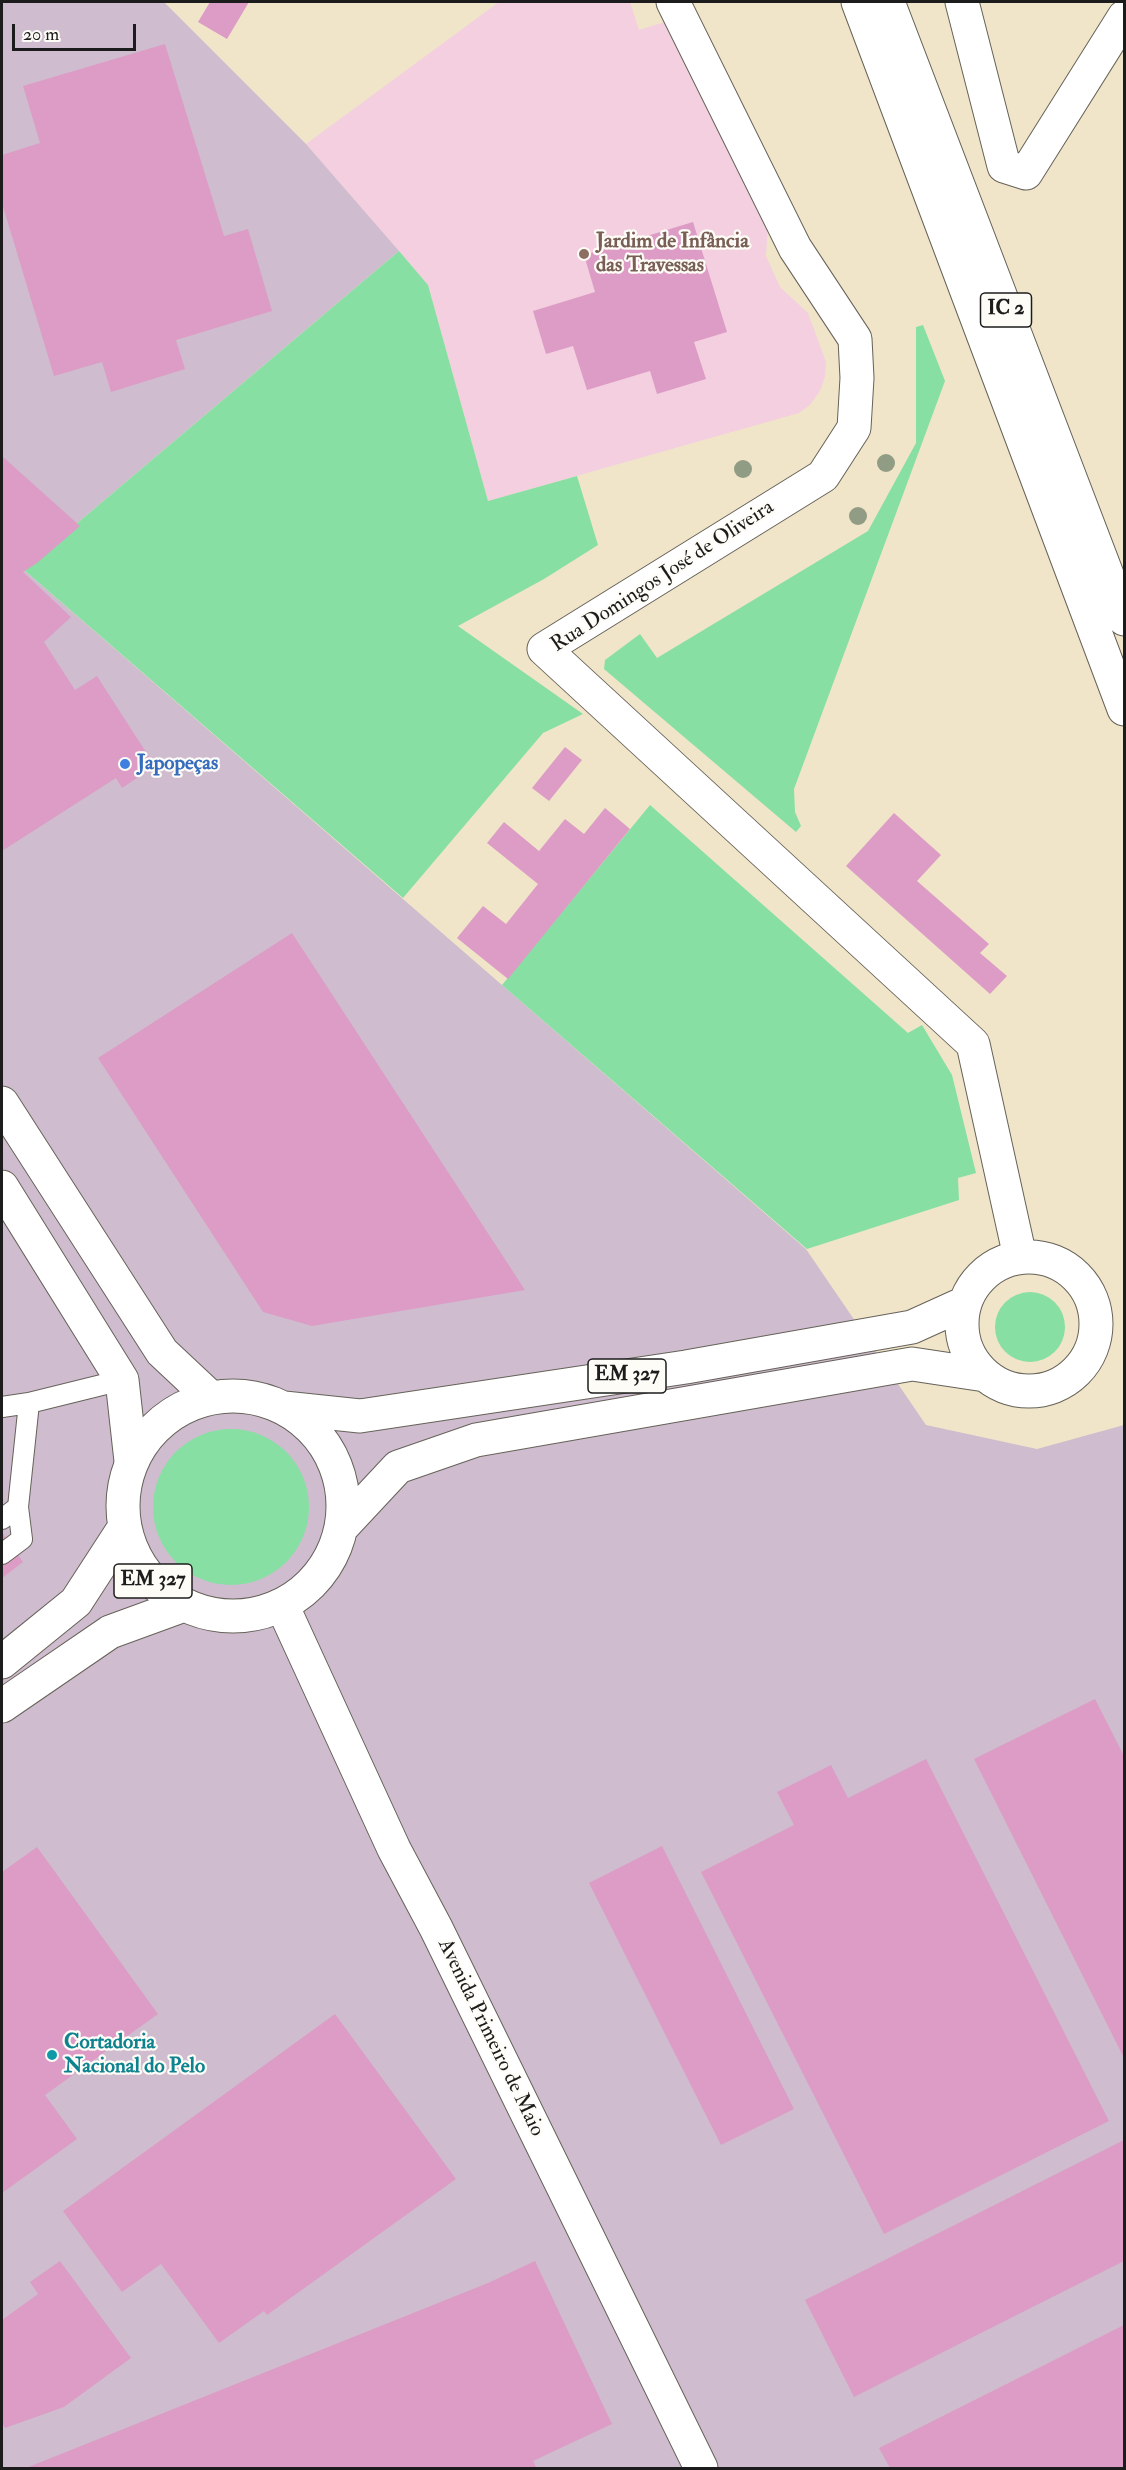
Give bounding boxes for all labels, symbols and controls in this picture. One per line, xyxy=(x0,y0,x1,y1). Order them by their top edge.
scale bar xyxy=(15,12,140,50)
text: 20 m xyxy=(23,23,59,46)
place label: Jardim de Infância das Travessas xyxy=(596,229,749,279)
marker: Jardim de Infância das Travessas xyxy=(577,247,591,261)
road number: IC 2 xyxy=(980,293,1032,327)
street label: Rua Domingos José de Oliveira xyxy=(547,496,779,658)
place label: Japopeças xyxy=(137,751,218,777)
marker: Japopeças xyxy=(118,757,132,771)
road number: EM 327 xyxy=(588,1359,666,1393)
road number: EM 327 xyxy=(114,1564,192,1598)
street label: Avenida Primeiro de Maio xyxy=(431,1935,549,2141)
place label: Cortadoria Nacional do Pelo xyxy=(64,2030,205,2080)
marker: Cortadoria Nacional do Pelo xyxy=(45,2048,59,2062)

